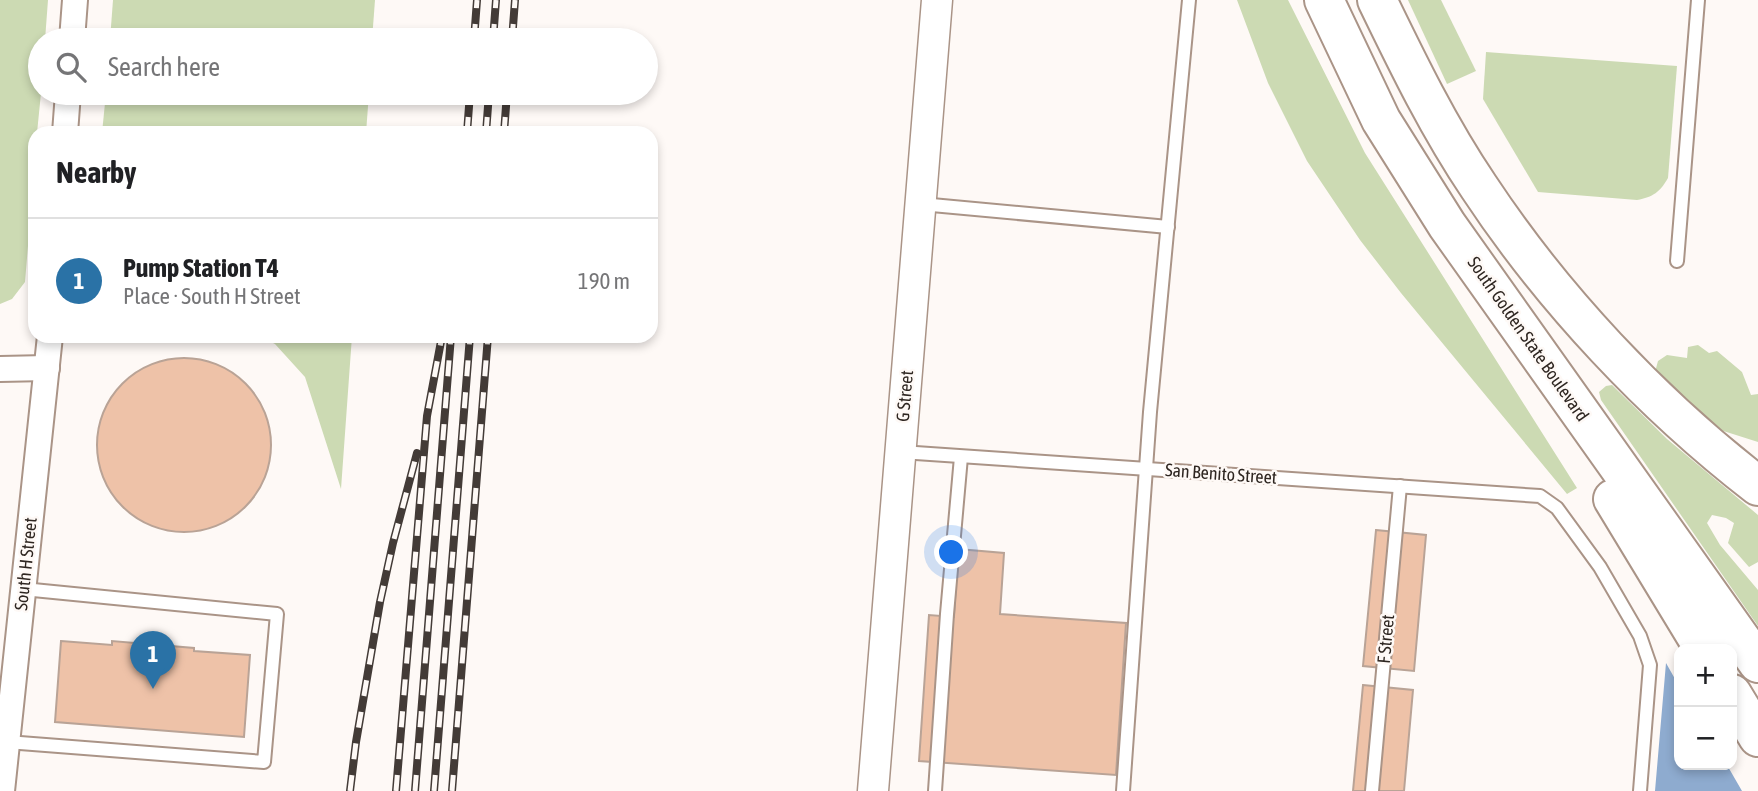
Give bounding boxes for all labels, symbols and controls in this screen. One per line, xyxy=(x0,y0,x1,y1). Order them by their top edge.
search box xyxy=(28,28,658,105)
icon: search xyxy=(52,48,90,86)
text: Search here xyxy=(108,52,220,82)
text: Nearby xyxy=(56,155,136,189)
street label: South Golden State Boulevard xyxy=(1464,252,1593,425)
text: Pump Station T4 xyxy=(123,253,279,283)
text: 1 xyxy=(74,268,84,294)
text: 190 m xyxy=(578,268,630,294)
text: Place · South H Street xyxy=(123,283,301,309)
street label: G Street xyxy=(892,369,917,423)
street label: San Benito Street xyxy=(1164,459,1278,488)
street label: South H Street xyxy=(10,516,41,612)
your location xyxy=(934,535,968,569)
street label: F Street xyxy=(1373,614,1398,664)
pin: 1 xyxy=(130,631,176,689)
map controls xyxy=(1674,644,1737,770)
button: + xyxy=(1674,644,1737,707)
button: − xyxy=(1674,707,1737,770)

